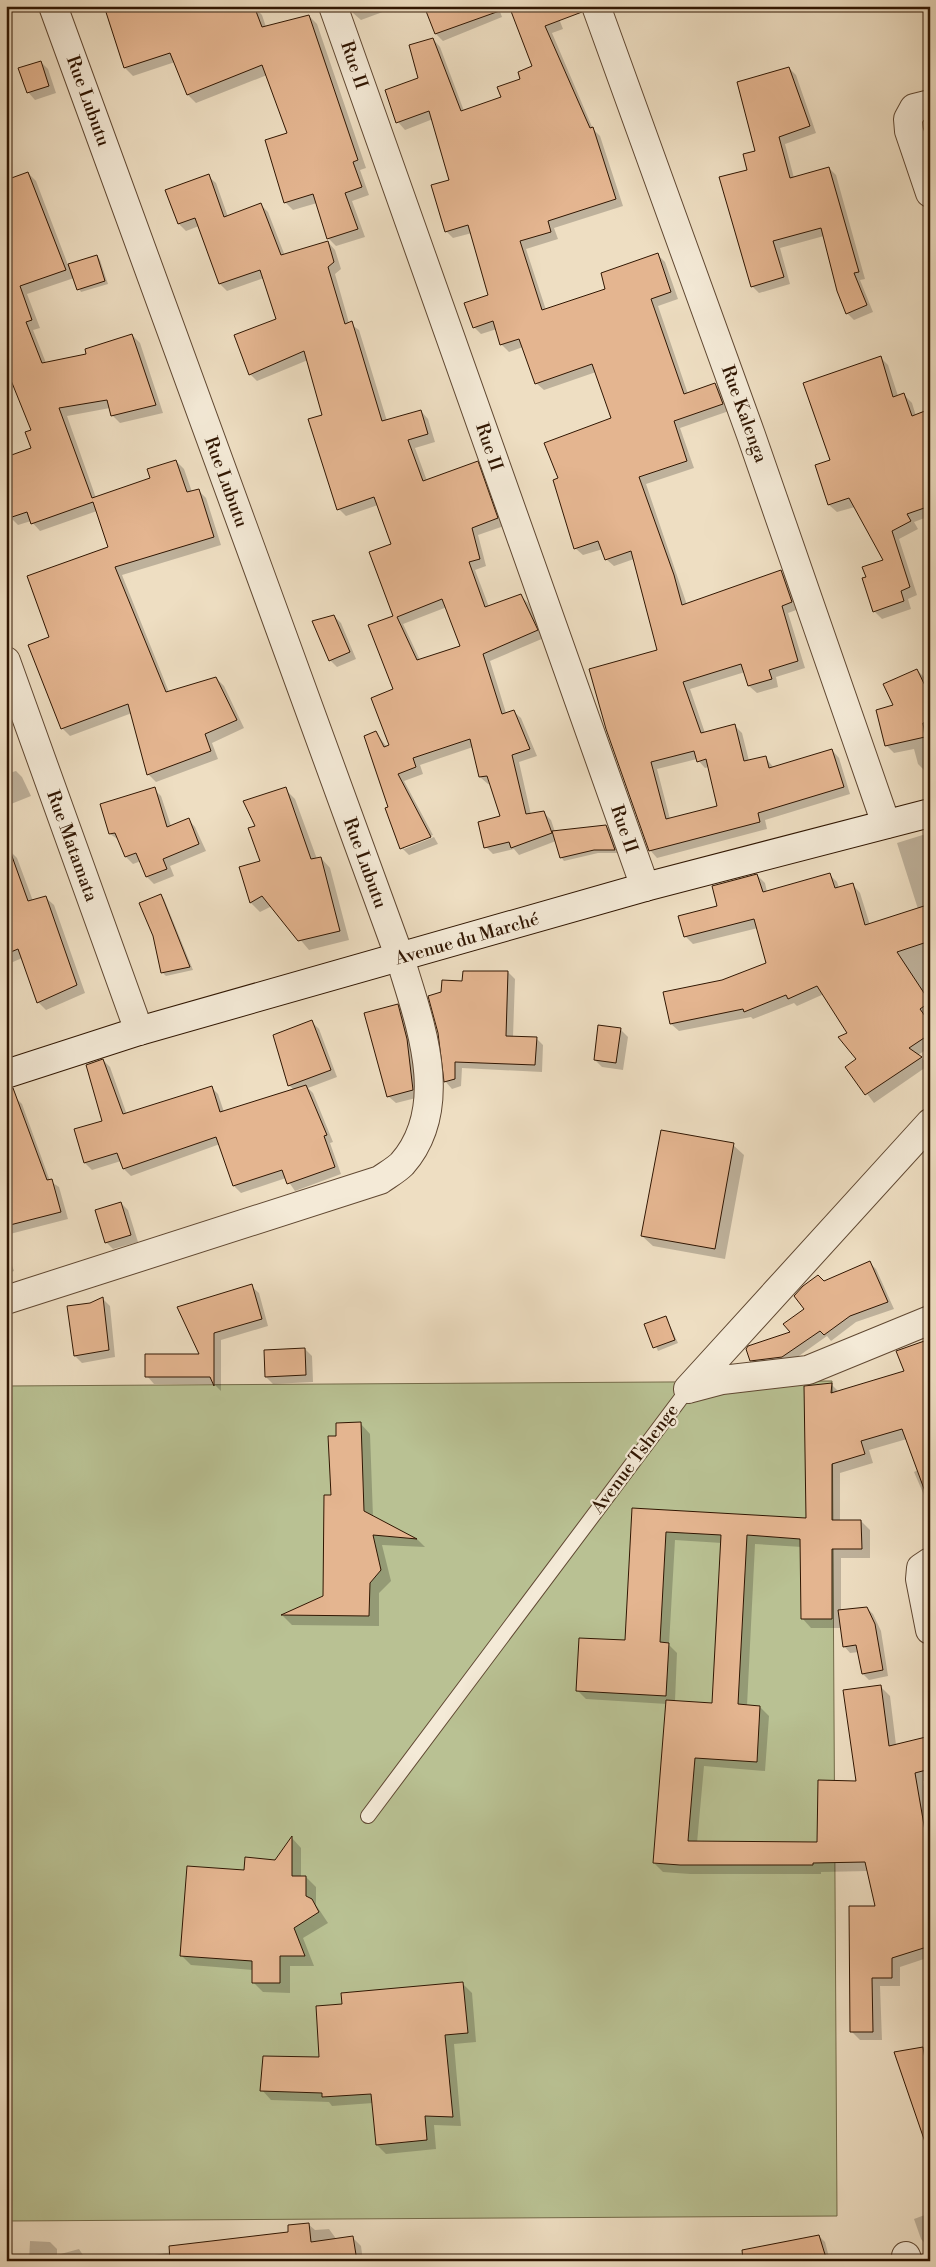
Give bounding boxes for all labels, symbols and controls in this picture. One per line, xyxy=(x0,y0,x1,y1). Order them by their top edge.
street label: Rue II xyxy=(335,38,373,92)
street label: Rue Lubutu xyxy=(61,53,115,150)
street label: Rue Kalenga xyxy=(716,362,773,467)
street label: Rue II xyxy=(470,420,508,474)
street label: Rue Lubutu xyxy=(199,434,253,531)
street label: Rue Matamata xyxy=(41,787,103,906)
street label: Rue II xyxy=(605,802,643,856)
street label: Rue Lubutu xyxy=(338,815,392,912)
street label: Avenue du Marché xyxy=(391,907,542,971)
street label: Avenue Tshenge xyxy=(586,1400,684,1519)

